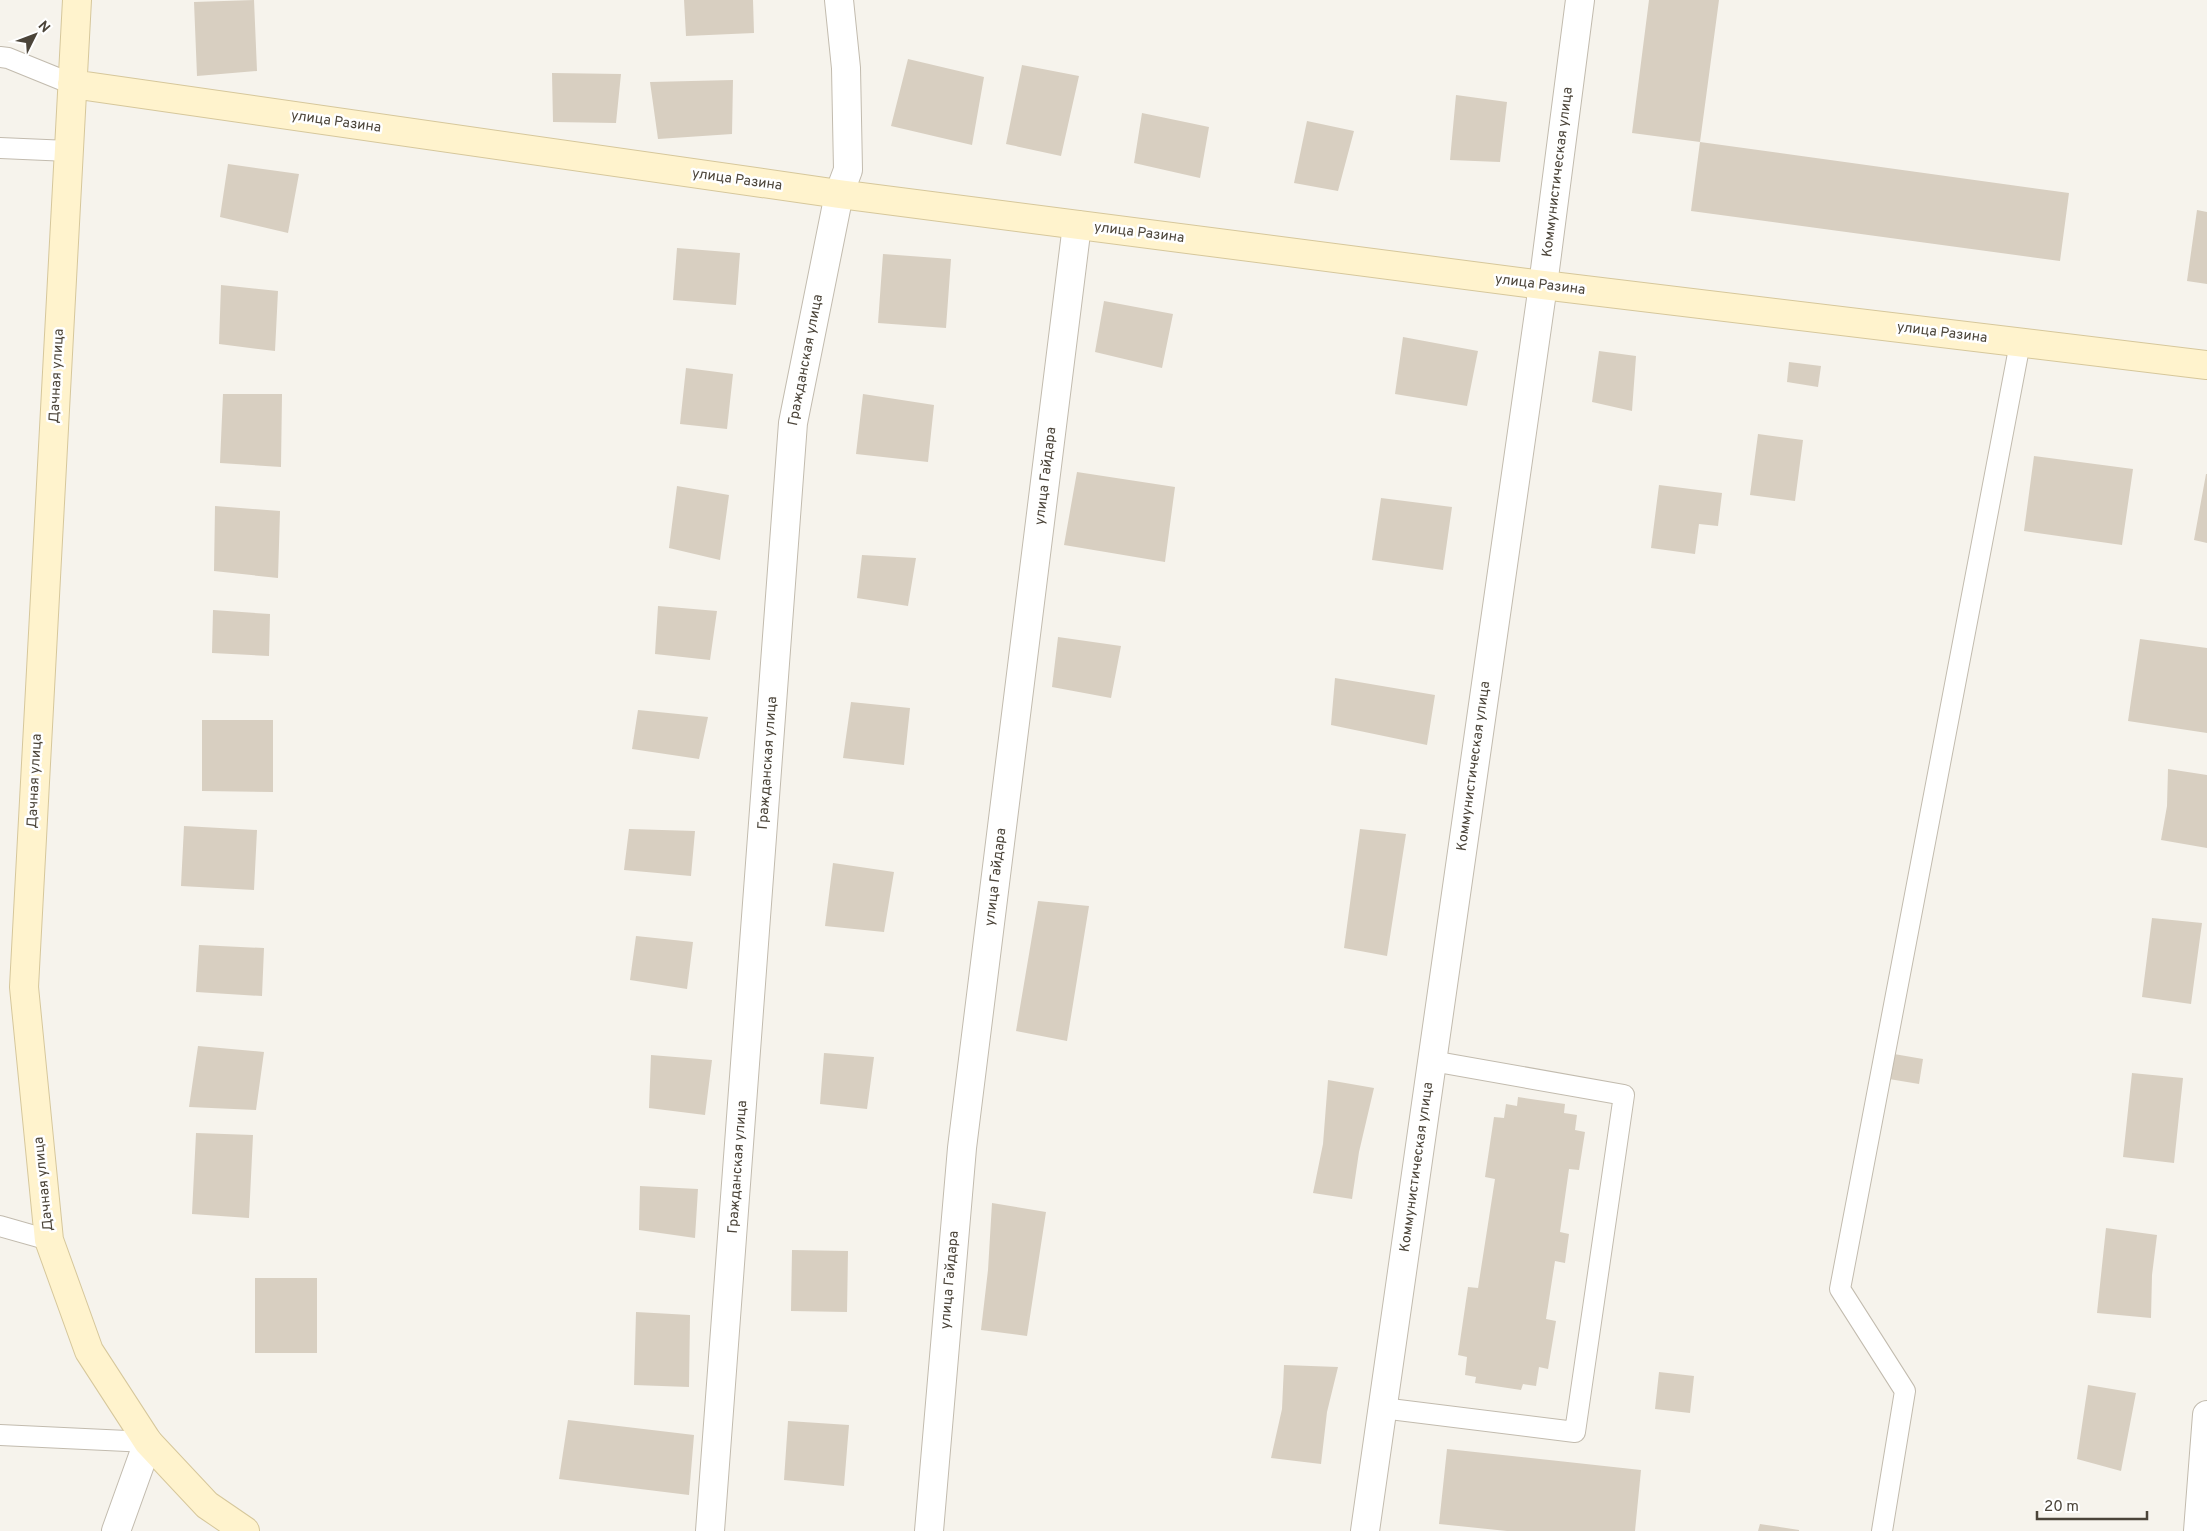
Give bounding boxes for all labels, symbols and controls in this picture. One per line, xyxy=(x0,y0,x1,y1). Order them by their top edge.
north arrow xyxy=(10,10,60,60)
text: N xyxy=(34,18,53,37)
street label: Коммунистическая улица xyxy=(1539,86,1577,258)
street label: улица Разина xyxy=(290,107,382,137)
street label: улица Разина xyxy=(691,165,783,195)
street label: улица Разина xyxy=(1093,219,1185,247)
street label: улица Разина xyxy=(1494,271,1586,299)
street label: Гражданская улица xyxy=(785,293,827,427)
street label: улица Разина xyxy=(1896,319,1988,347)
street label: Дачная улица xyxy=(46,328,68,424)
street label: улица Гайдара xyxy=(1032,426,1060,526)
street label: Коммунистическая улица xyxy=(1454,680,1494,852)
street label: Гражданская улица xyxy=(755,696,781,830)
street label: Дачная улица xyxy=(24,733,46,829)
street label: улица Гайдара xyxy=(982,827,1010,927)
street label: Коммунистическая улица xyxy=(1397,1081,1437,1253)
street label: Гражданская улица xyxy=(725,1100,751,1234)
street label: Дачная улица xyxy=(31,1136,57,1232)
street label: улица Гайдара xyxy=(937,1230,963,1330)
scale bar xyxy=(2037,1488,2147,1520)
text: 20 m xyxy=(2044,1498,2079,1517)

